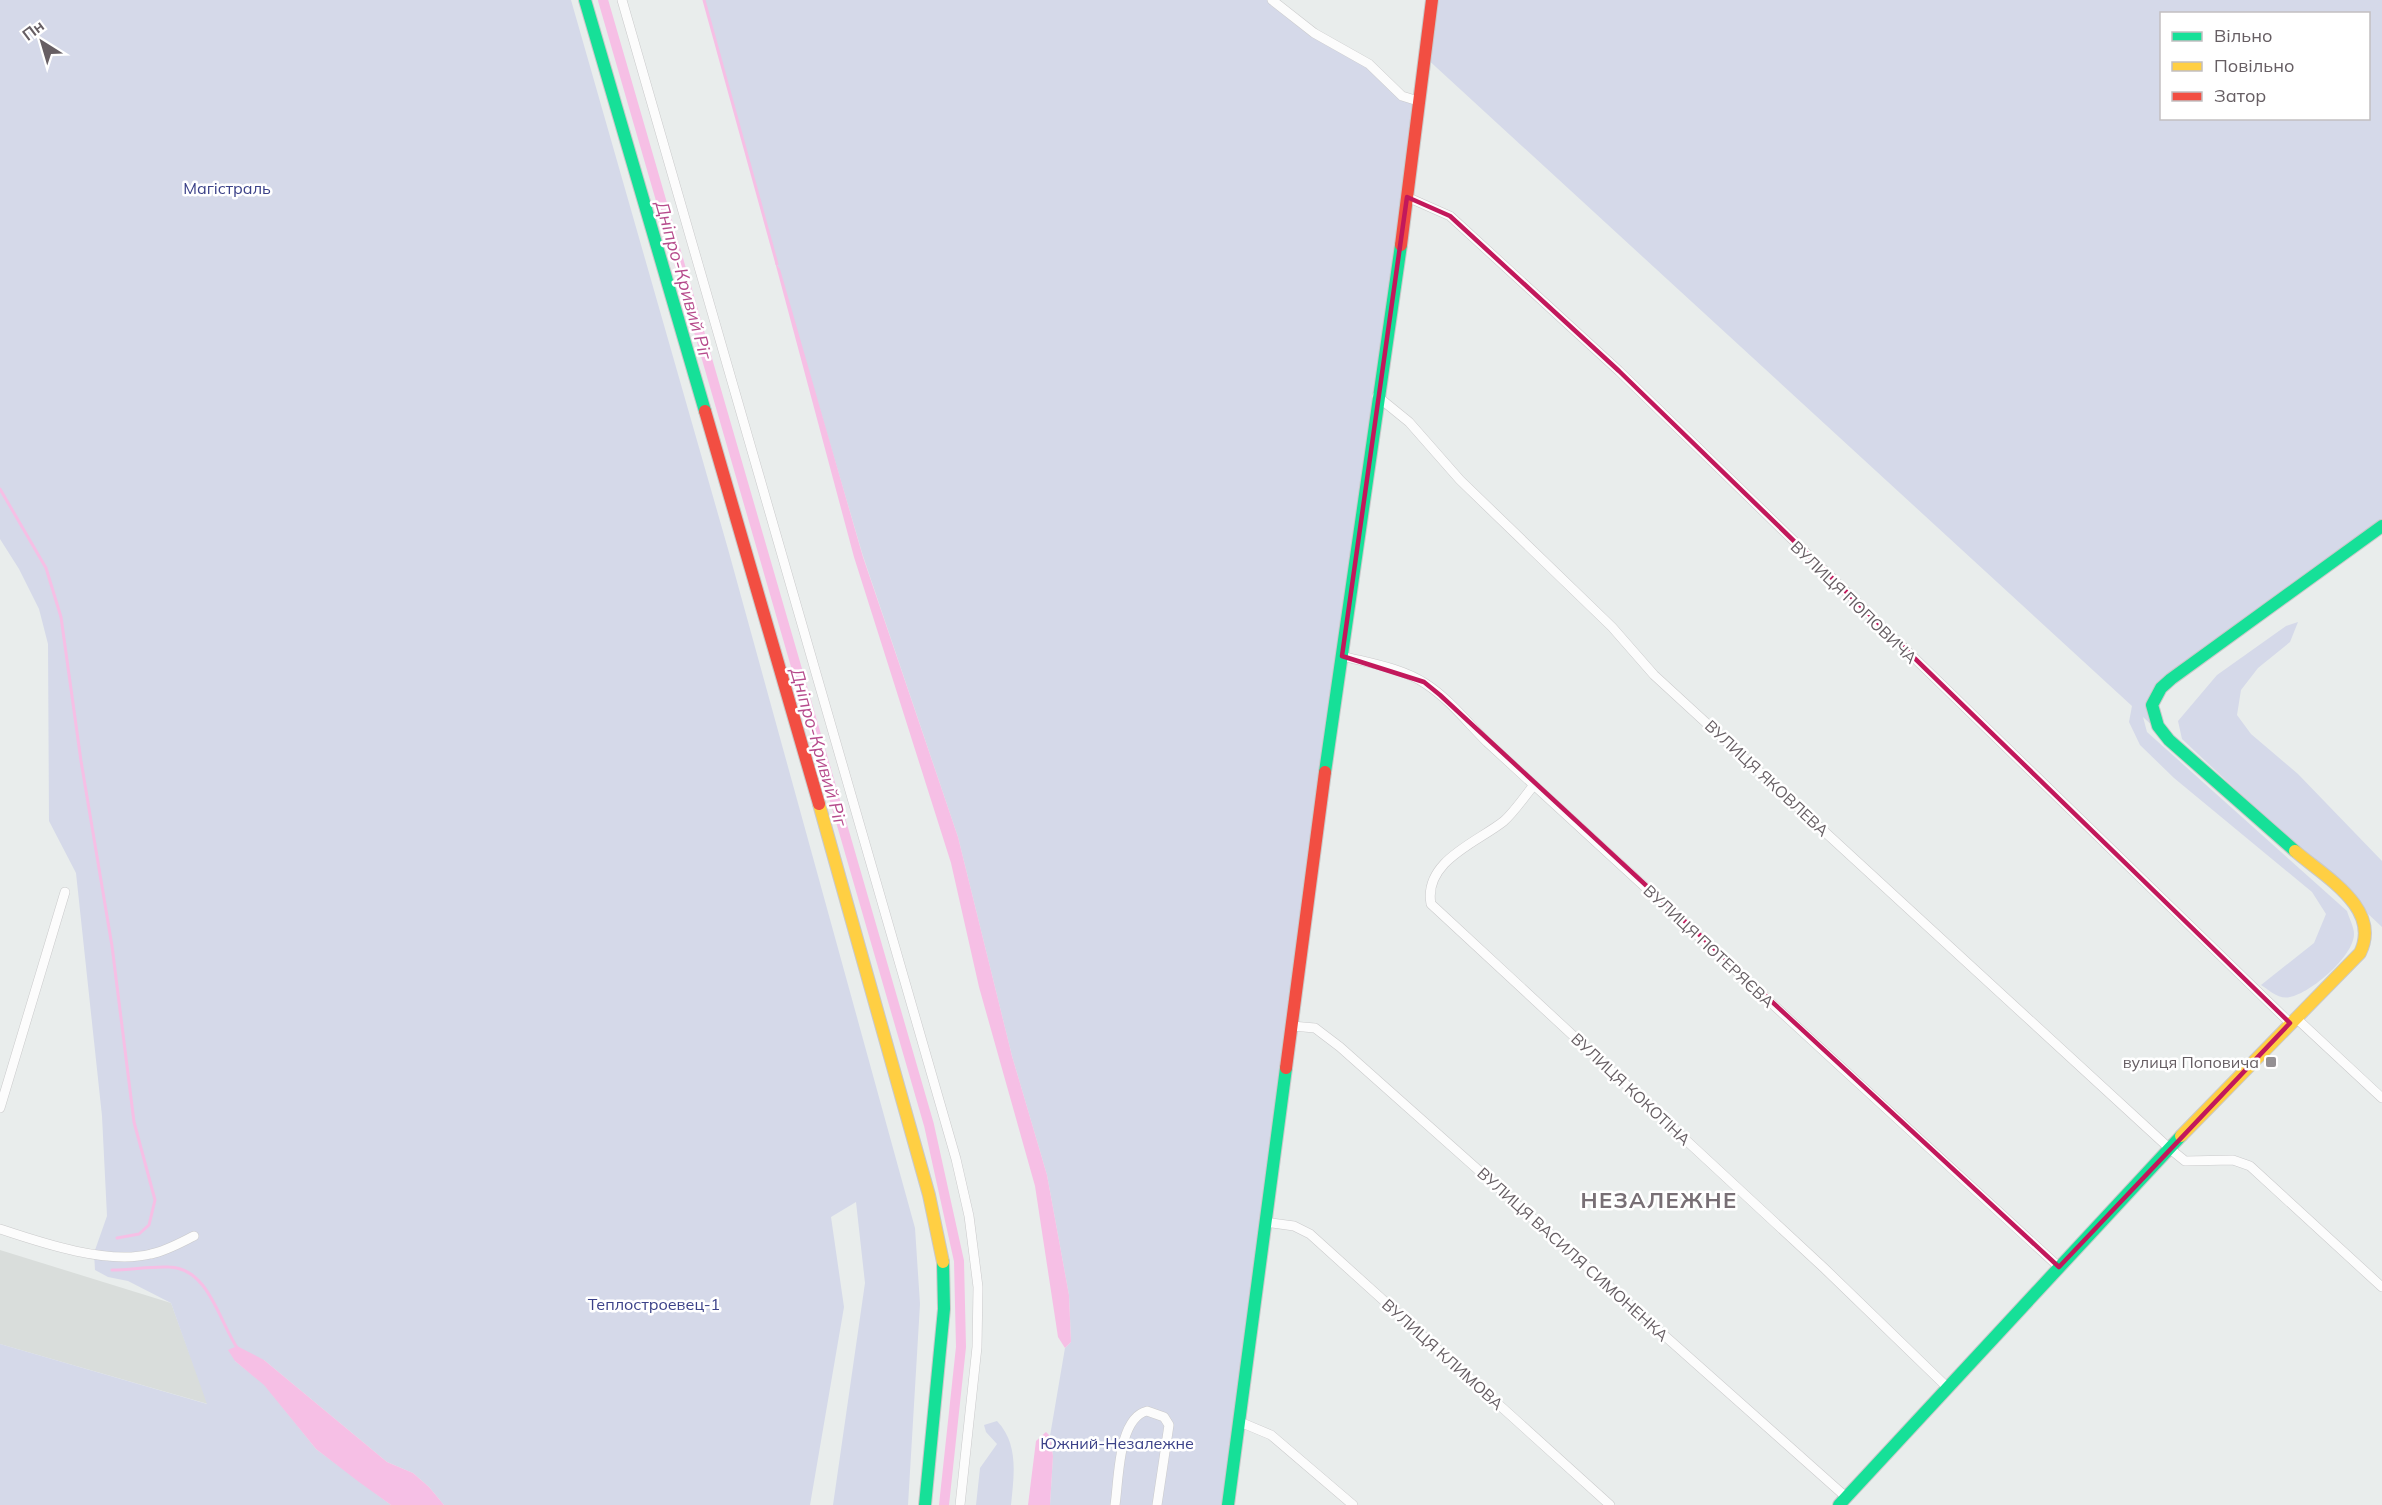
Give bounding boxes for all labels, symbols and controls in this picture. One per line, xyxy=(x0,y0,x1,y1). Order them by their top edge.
north arrow xyxy=(12,12,72,72)
legend xyxy=(2160,12,2370,120)
text: Пн xyxy=(18,15,48,45)
text: Вільно xyxy=(2214,24,2272,47)
text: Повільно xyxy=(2214,54,2294,77)
text: Затор xyxy=(2214,84,2266,107)
park label: Магістраль xyxy=(183,178,271,198)
water label: Дніпро-Кривий Ріг xyxy=(650,197,718,363)
street label: ВУЛИЦЯ ПОПОВИЧА xyxy=(1787,536,1922,668)
water label: Дніпро-Кривий Ріг xyxy=(785,664,853,830)
street label: ВУЛИЦЯ ЯКОВЛЕВА xyxy=(1701,716,1833,841)
street label: ВУЛИЦЯ ПОТЕРЯЄВА xyxy=(1640,880,1779,1012)
street label: ВУЛИЦЯ КОКОТІНА xyxy=(1567,1029,1695,1150)
place label: вулиця Поповича xyxy=(2123,1052,2259,1072)
marker: вулиця Поповича xyxy=(2264,1055,2278,1069)
street label: ВУЛИЦЯ ВАСИЛЯ СИМОНЕНКА xyxy=(1473,1163,1673,1345)
district label: НЕЗАЛЕЖНЕ xyxy=(1580,1186,1738,1214)
park label: Теплостроевец-1 xyxy=(588,1294,720,1314)
street label: ВУЛИЦЯ КЛИМОВА xyxy=(1378,1294,1508,1414)
park label: Южний-Незалежне xyxy=(1040,1433,1194,1453)

